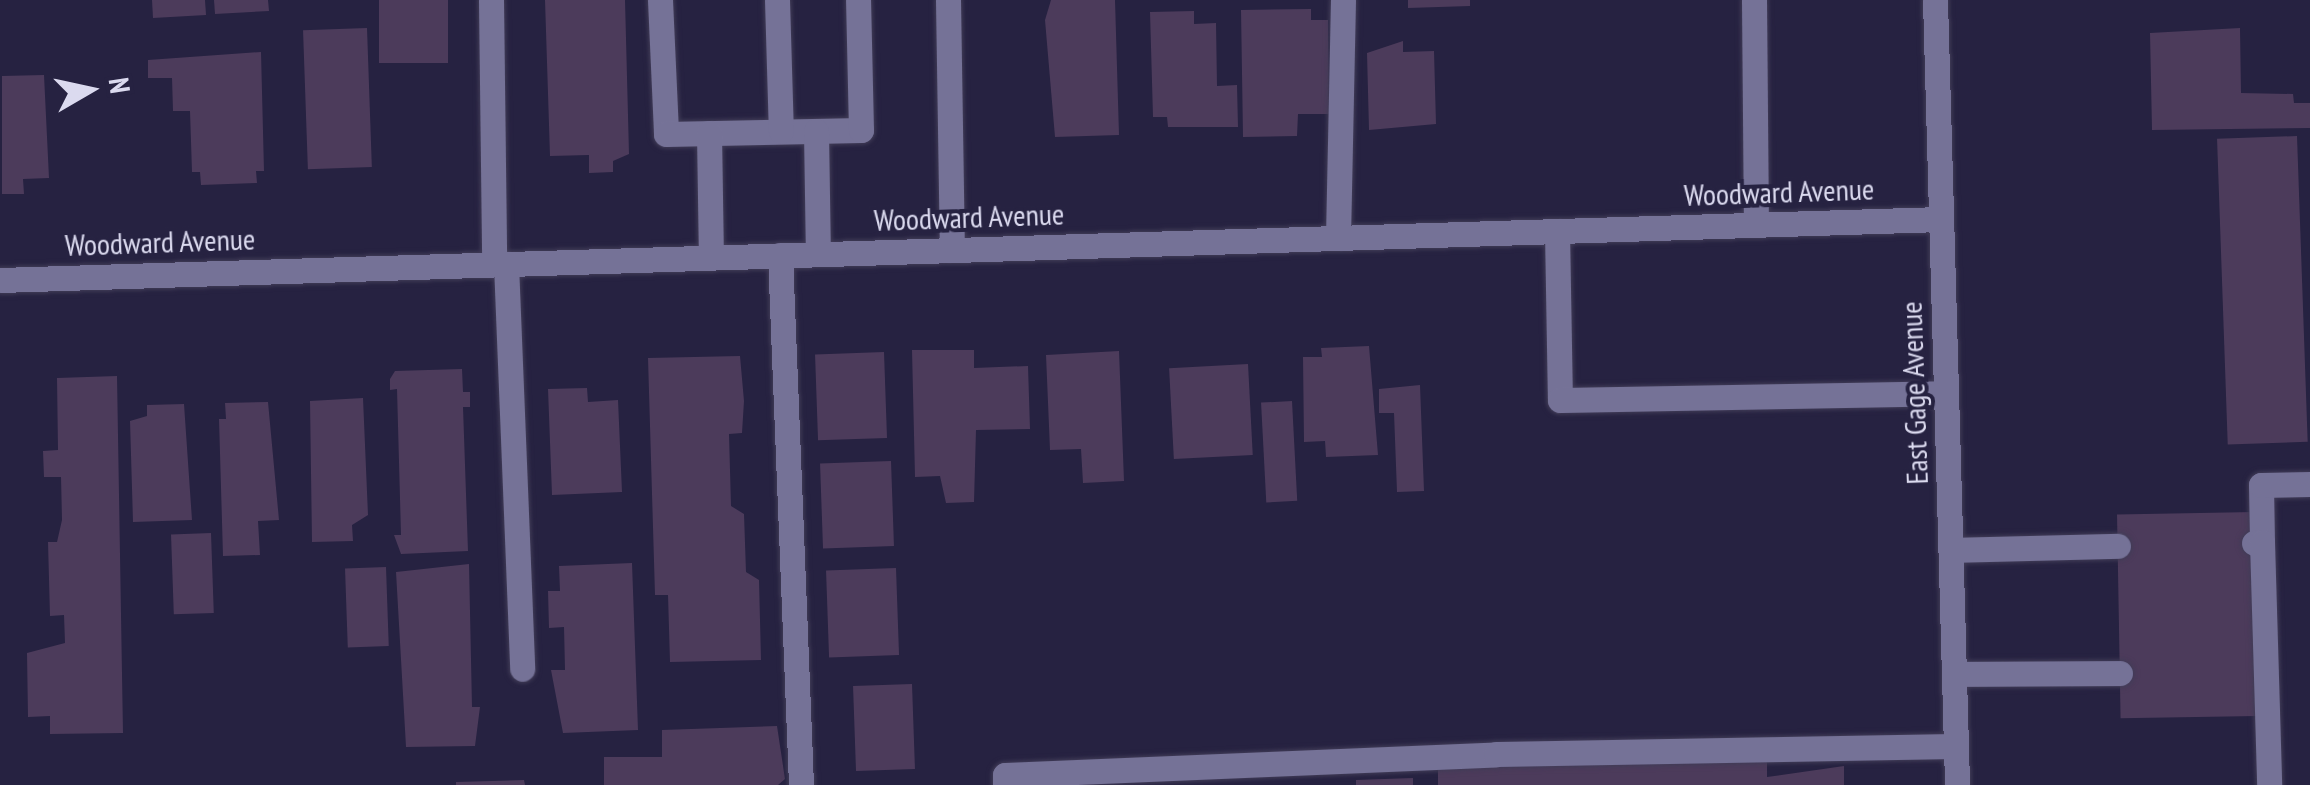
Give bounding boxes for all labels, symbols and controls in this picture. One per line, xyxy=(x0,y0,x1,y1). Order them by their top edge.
north arrow xyxy=(40,40,140,140)
text: N xyxy=(101,75,140,96)
street label: Woodward Avenue xyxy=(1683,171,1875,213)
street label: Woodward Avenue xyxy=(873,196,1065,238)
street label: Woodward Avenue xyxy=(64,221,256,263)
street label: East Gage Avenue xyxy=(1893,300,1935,486)

